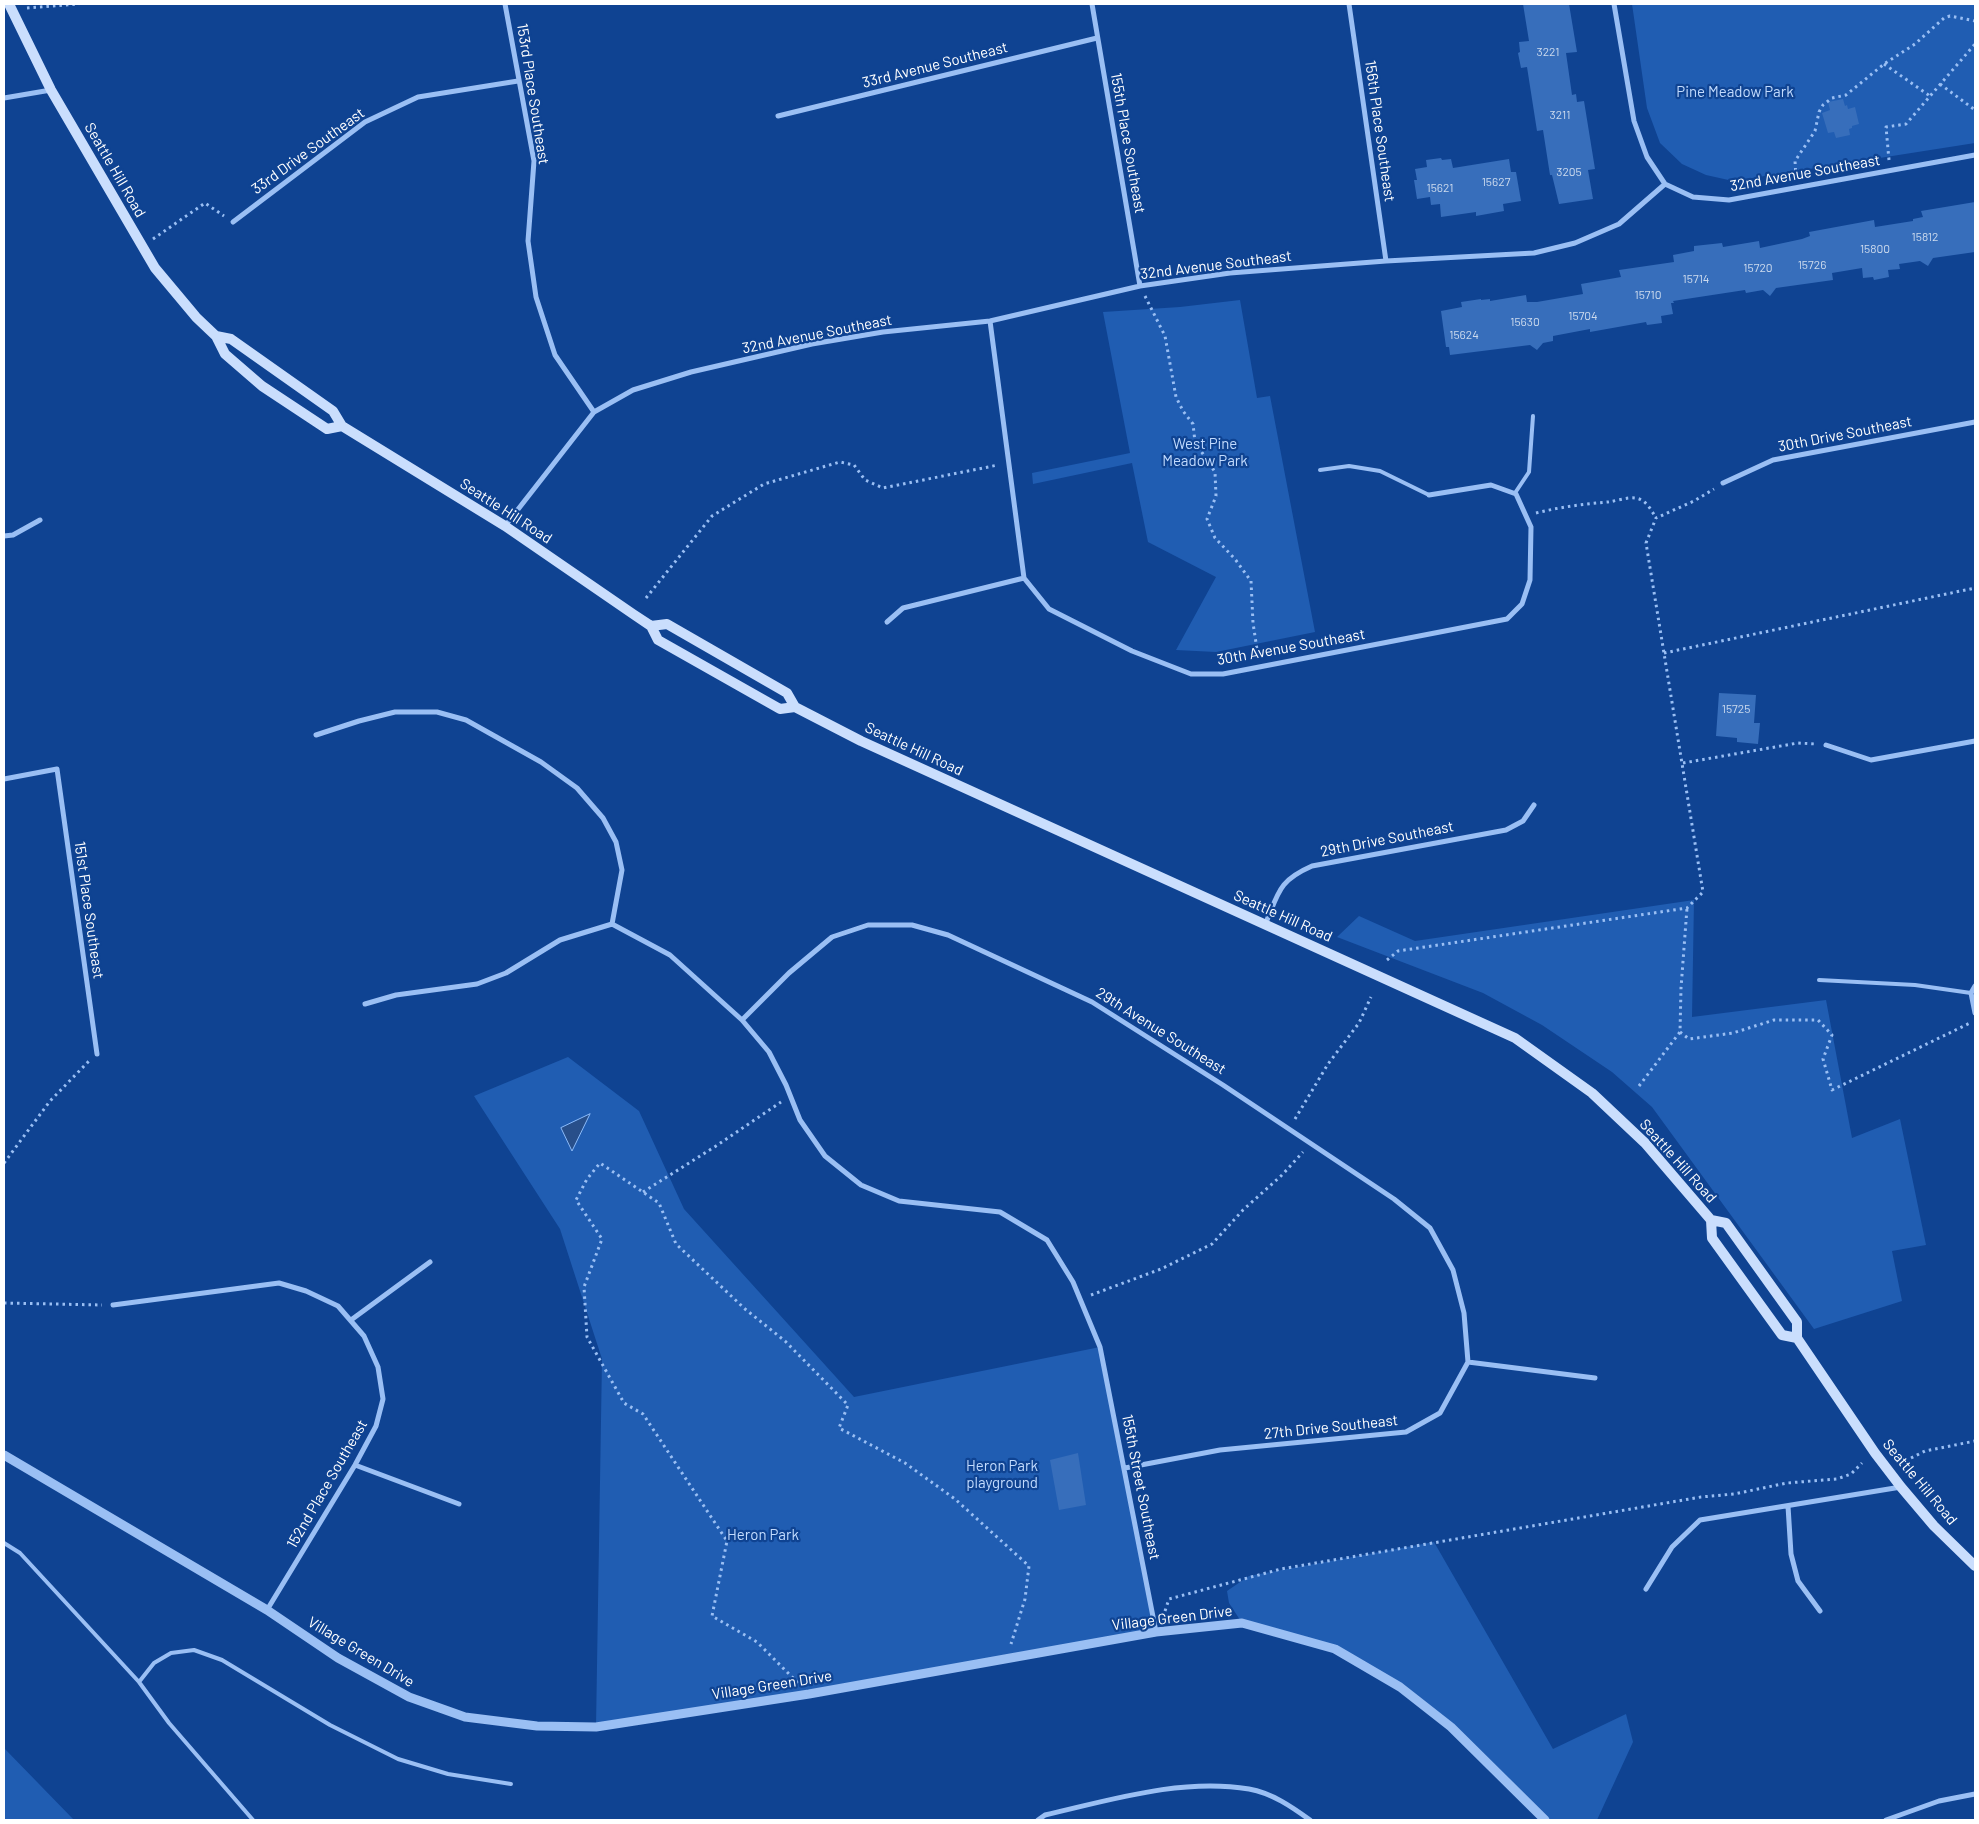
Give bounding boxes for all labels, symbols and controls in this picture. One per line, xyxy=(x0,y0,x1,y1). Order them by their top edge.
street label: 153rd Place Southeast xyxy=(513,22,553,166)
street label: 33rd Avenue Southeast xyxy=(860,38,1010,92)
house number: 3221 xyxy=(1536,45,1560,59)
street label: 156th Place Southeast xyxy=(1361,59,1399,203)
street label: 155th Place Southeast xyxy=(1107,71,1149,215)
park label: Pine Meadow Park xyxy=(1676,83,1794,101)
street label: 33rd Drive Southeast xyxy=(248,104,368,198)
house number: 3211 xyxy=(1550,108,1570,122)
street label: Seattle Hill Road xyxy=(81,119,149,221)
street label: 32nd Avenue Southeast xyxy=(1728,151,1882,195)
house number: 3205 xyxy=(1556,165,1582,179)
house number: 15627 xyxy=(1482,175,1510,189)
house number: 15621 xyxy=(1426,181,1454,195)
house number: 15812 xyxy=(1912,230,1938,244)
house number: 15800 xyxy=(1860,242,1890,256)
street label: 32nd Avenue Southeast xyxy=(1139,247,1293,283)
house number: 15726 xyxy=(1798,258,1826,272)
house number: 15720 xyxy=(1743,261,1773,275)
house number: 15714 xyxy=(1683,272,1709,286)
house number: 15710 xyxy=(1634,288,1662,302)
house number: 15704 xyxy=(1568,309,1598,323)
street label: 32nd Avenue Southeast xyxy=(741,311,893,357)
house number: 15630 xyxy=(1510,315,1540,329)
house number: 15624 xyxy=(1449,328,1479,342)
street label: 30th Drive Southeast xyxy=(1777,412,1913,456)
park label: West Pine Meadow Park xyxy=(1162,435,1248,470)
street label: Seattle Hill Road xyxy=(457,474,555,548)
street label: 30th Avenue Southeast xyxy=(1216,625,1366,669)
house number: 15725 xyxy=(1722,702,1750,716)
street label: Seattle Hill Road xyxy=(862,718,966,780)
street label: 29th Drive Southeast xyxy=(1319,817,1455,861)
street label: 151st Place Southeast xyxy=(70,840,108,980)
street label: Seattle Hill Road xyxy=(1231,886,1335,946)
street label: 29th Avenue Southeast xyxy=(1093,984,1229,1078)
street label: Seattle Hill Road xyxy=(1636,1115,1720,1207)
street label: 27th Drive Southeast xyxy=(1263,1411,1399,1443)
street label: 155th Street Southeast xyxy=(1118,1413,1164,1561)
street label: 152nd Place Southeast xyxy=(283,1416,371,1552)
street label: Seattle Hill Road xyxy=(1879,1435,1961,1529)
park label: Heron Park playground xyxy=(966,1457,1038,1492)
park label: Heron Park xyxy=(727,1526,799,1544)
street label: Village Green Drive xyxy=(1111,1602,1233,1634)
street label: Village Green Drive xyxy=(304,1613,418,1691)
street label: Village Green Drive xyxy=(711,1667,833,1703)

